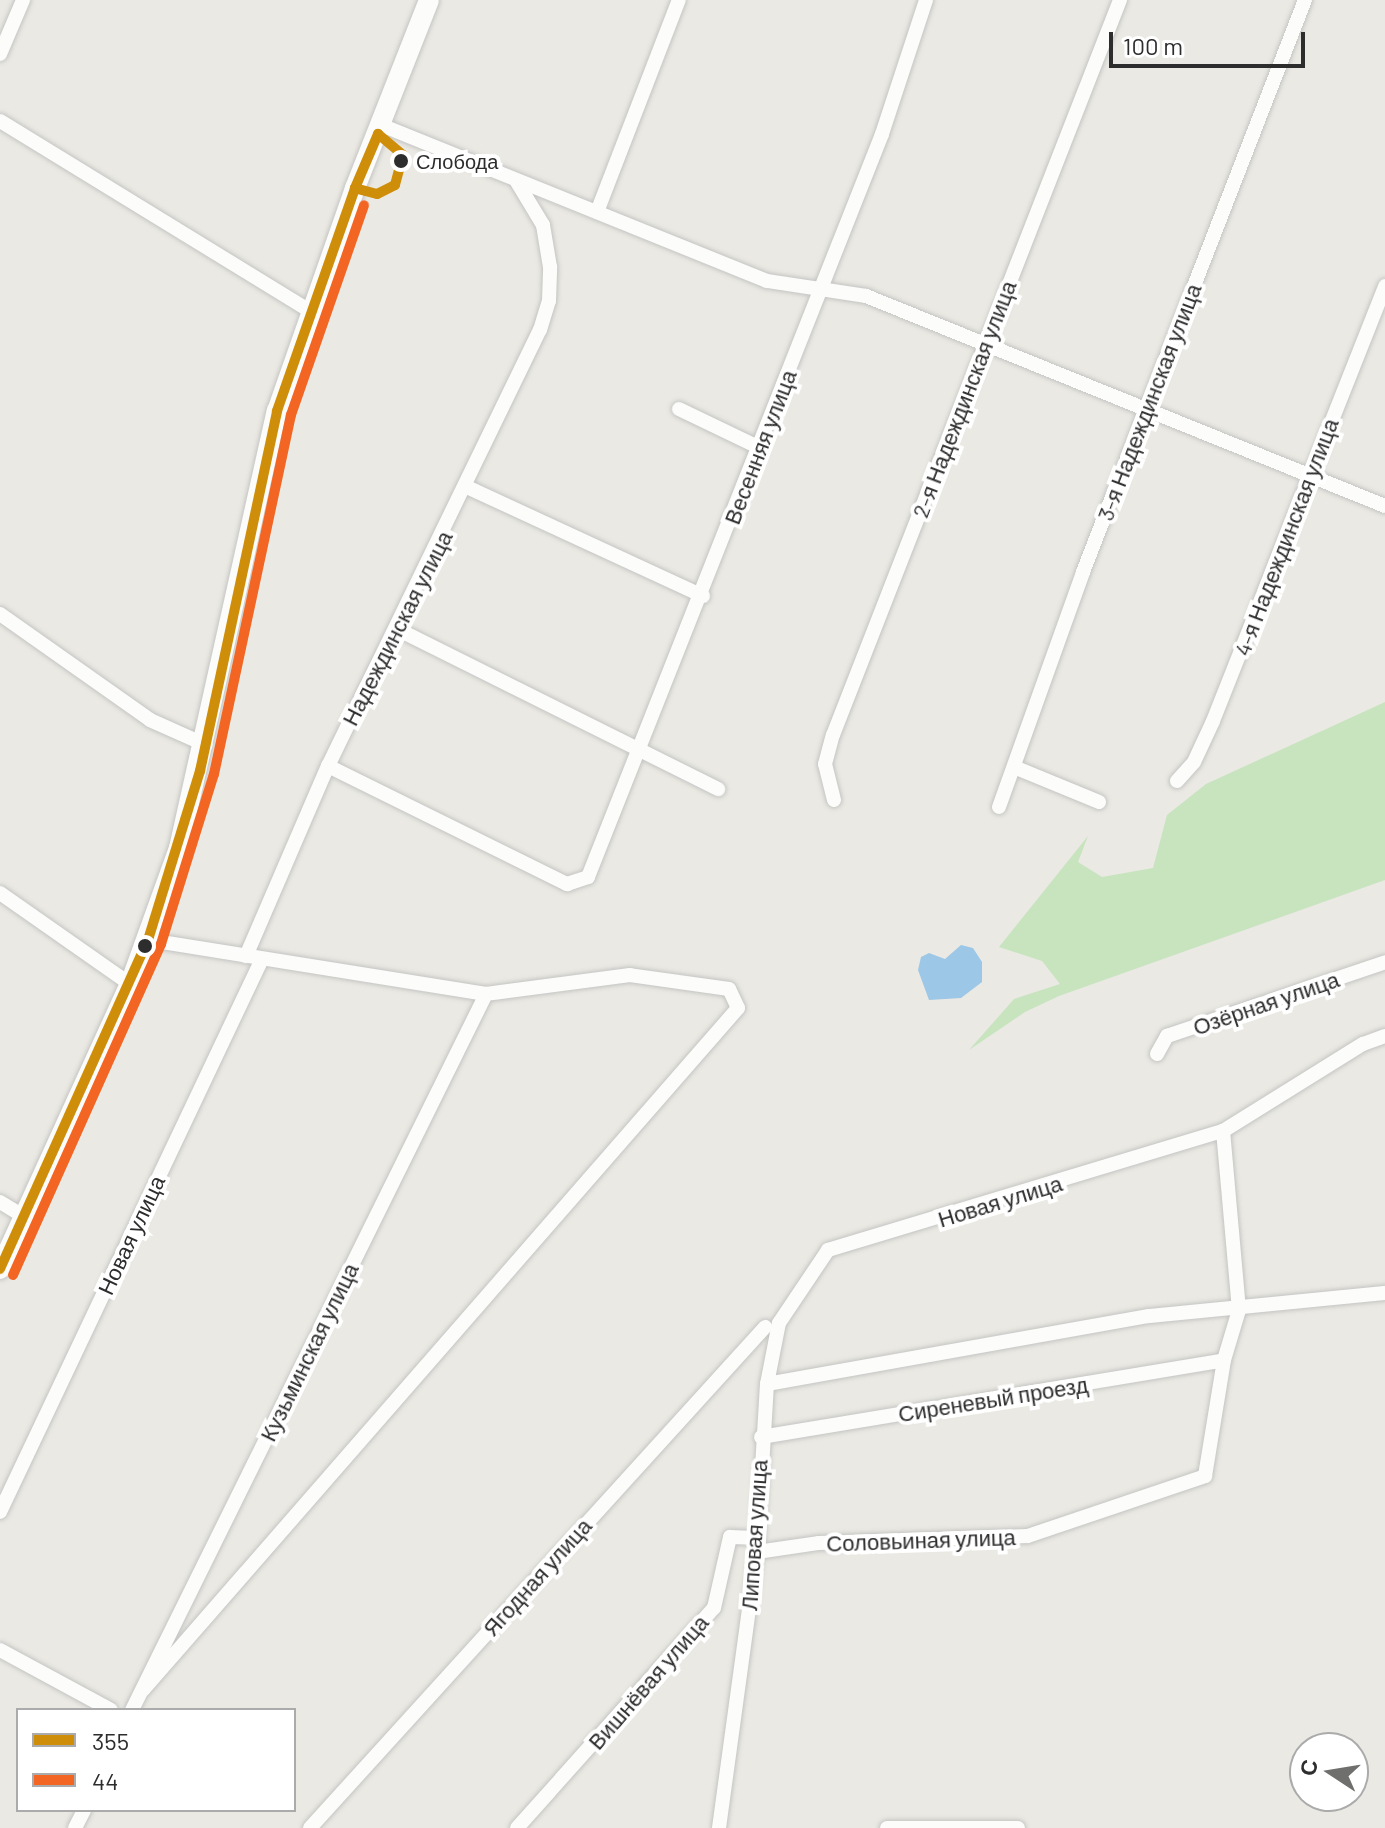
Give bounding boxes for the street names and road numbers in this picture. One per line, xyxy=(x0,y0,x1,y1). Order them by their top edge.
street label: 2-я Надеждинская улица xyxy=(907,277,1021,521)
street label: 3-я Надеждинская улица xyxy=(1092,280,1206,524)
street label: Весенняя улица xyxy=(718,366,802,528)
street label: 4-я Надеждинская улица xyxy=(1228,415,1344,659)
street label: Надеждинская улица xyxy=(336,526,458,730)
street label: Озёрная улица xyxy=(1189,966,1343,1040)
street label: Новая улица xyxy=(935,1170,1065,1232)
street label: Новая улица xyxy=(92,1171,170,1299)
street label: Кузьминская улица xyxy=(254,1259,364,1445)
street label: Сиреневый проезд xyxy=(896,1371,1090,1427)
street label: Липовая улица xyxy=(736,1459,772,1611)
street label: Ягодная улица xyxy=(477,1513,597,1641)
street label: Соловьиная улица xyxy=(826,1524,1016,1556)
street label: Вишнёвая улица xyxy=(582,1609,714,1755)

